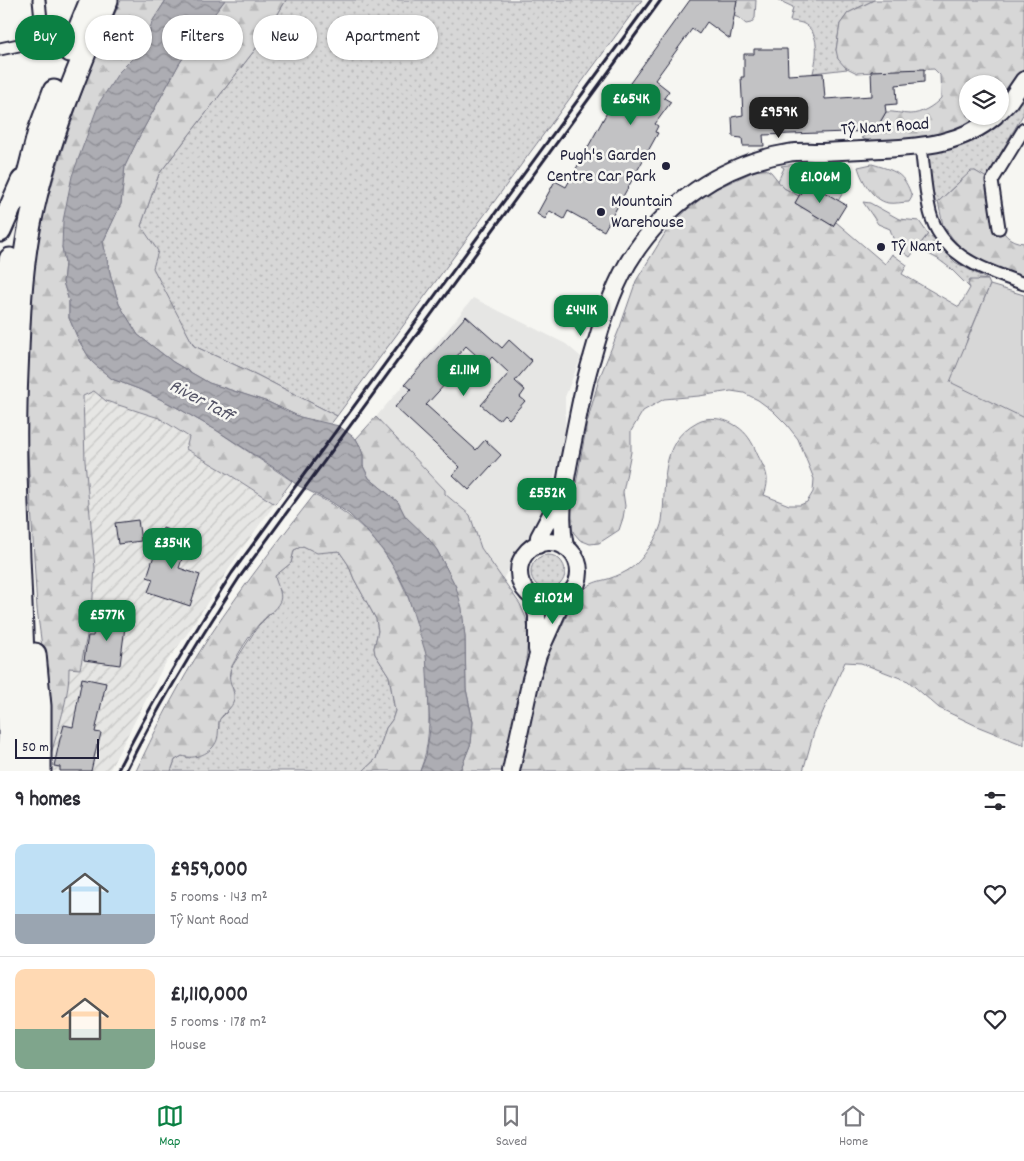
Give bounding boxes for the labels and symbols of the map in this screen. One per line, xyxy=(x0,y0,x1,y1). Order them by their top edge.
pin: £654K xyxy=(596,84,666,126)
pin: £959K xyxy=(744,96,814,139)
street label: Tŷ Nant Road xyxy=(840,112,930,144)
place label: Pugh's Garden Centre Car Park xyxy=(547,144,656,190)
marker: Pugh's Garden Centre Car Park xyxy=(660,160,672,172)
pin: £1.06M xyxy=(779,162,861,204)
place label: Mountain Warehouse xyxy=(611,190,684,236)
marker: Mountain Warehouse xyxy=(595,206,607,218)
place label: Tŷ Nant xyxy=(891,235,942,260)
marker: Tŷ Nant xyxy=(875,241,887,253)
pin: £441K xyxy=(546,294,616,337)
pin: £1.11M xyxy=(423,354,505,397)
water label: River Taff xyxy=(164,374,240,431)
pin: £552K xyxy=(512,478,582,520)
pin: £354K xyxy=(137,528,207,570)
pin: £1.02M xyxy=(512,582,594,625)
pin: £577K xyxy=(72,600,142,642)
scale bar xyxy=(15,736,99,759)

